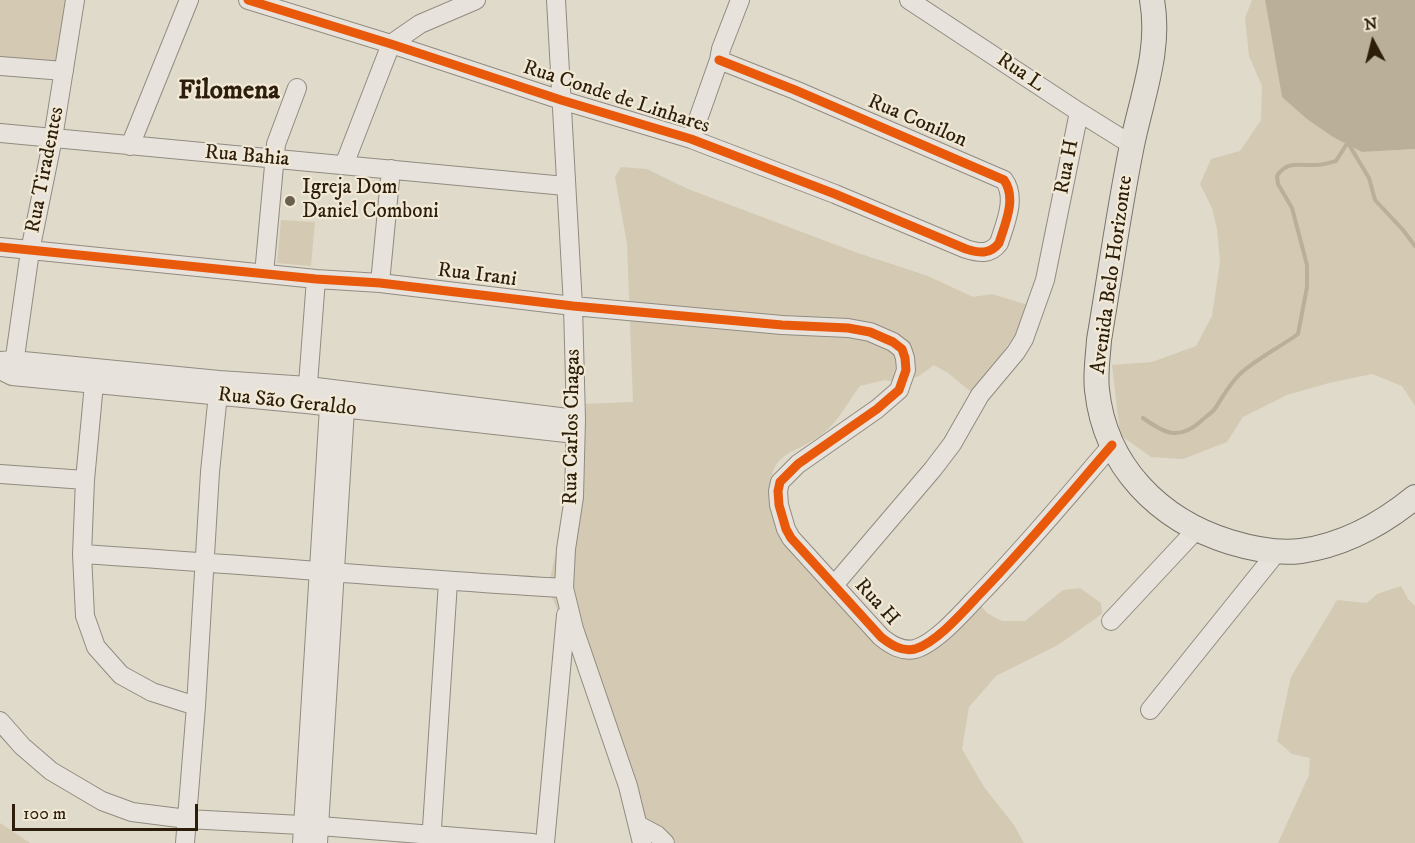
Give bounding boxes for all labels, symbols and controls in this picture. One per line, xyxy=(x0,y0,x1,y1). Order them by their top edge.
north arrow xyxy=(1343,12,1403,72)
text: N xyxy=(1363,13,1379,35)
street label: Rua L xyxy=(991,48,1049,98)
street label: Rua Conde de Linhares xyxy=(519,56,713,140)
district label: Filomena xyxy=(178,76,280,108)
street label: Rua Conilon xyxy=(864,90,970,154)
street label: Rua Tiradentes xyxy=(21,105,71,235)
street label: Rua H xyxy=(1050,138,1086,196)
street label: Rua Bahia xyxy=(204,141,290,173)
street label: Avenida Belo Horizonte xyxy=(1087,174,1139,376)
place label: Igreja Dom Daniel Comboni xyxy=(302,176,439,226)
marker: Igreja Dom Daniel Comboni xyxy=(283,194,297,208)
street label: Rua Irani xyxy=(436,259,518,293)
street label: Rua Carlos Chagas xyxy=(559,349,587,505)
street label: Rua São Geraldo xyxy=(216,383,358,423)
street label: Rua H xyxy=(848,574,904,632)
scale bar xyxy=(15,792,201,830)
text: 100 m xyxy=(23,803,66,825)

